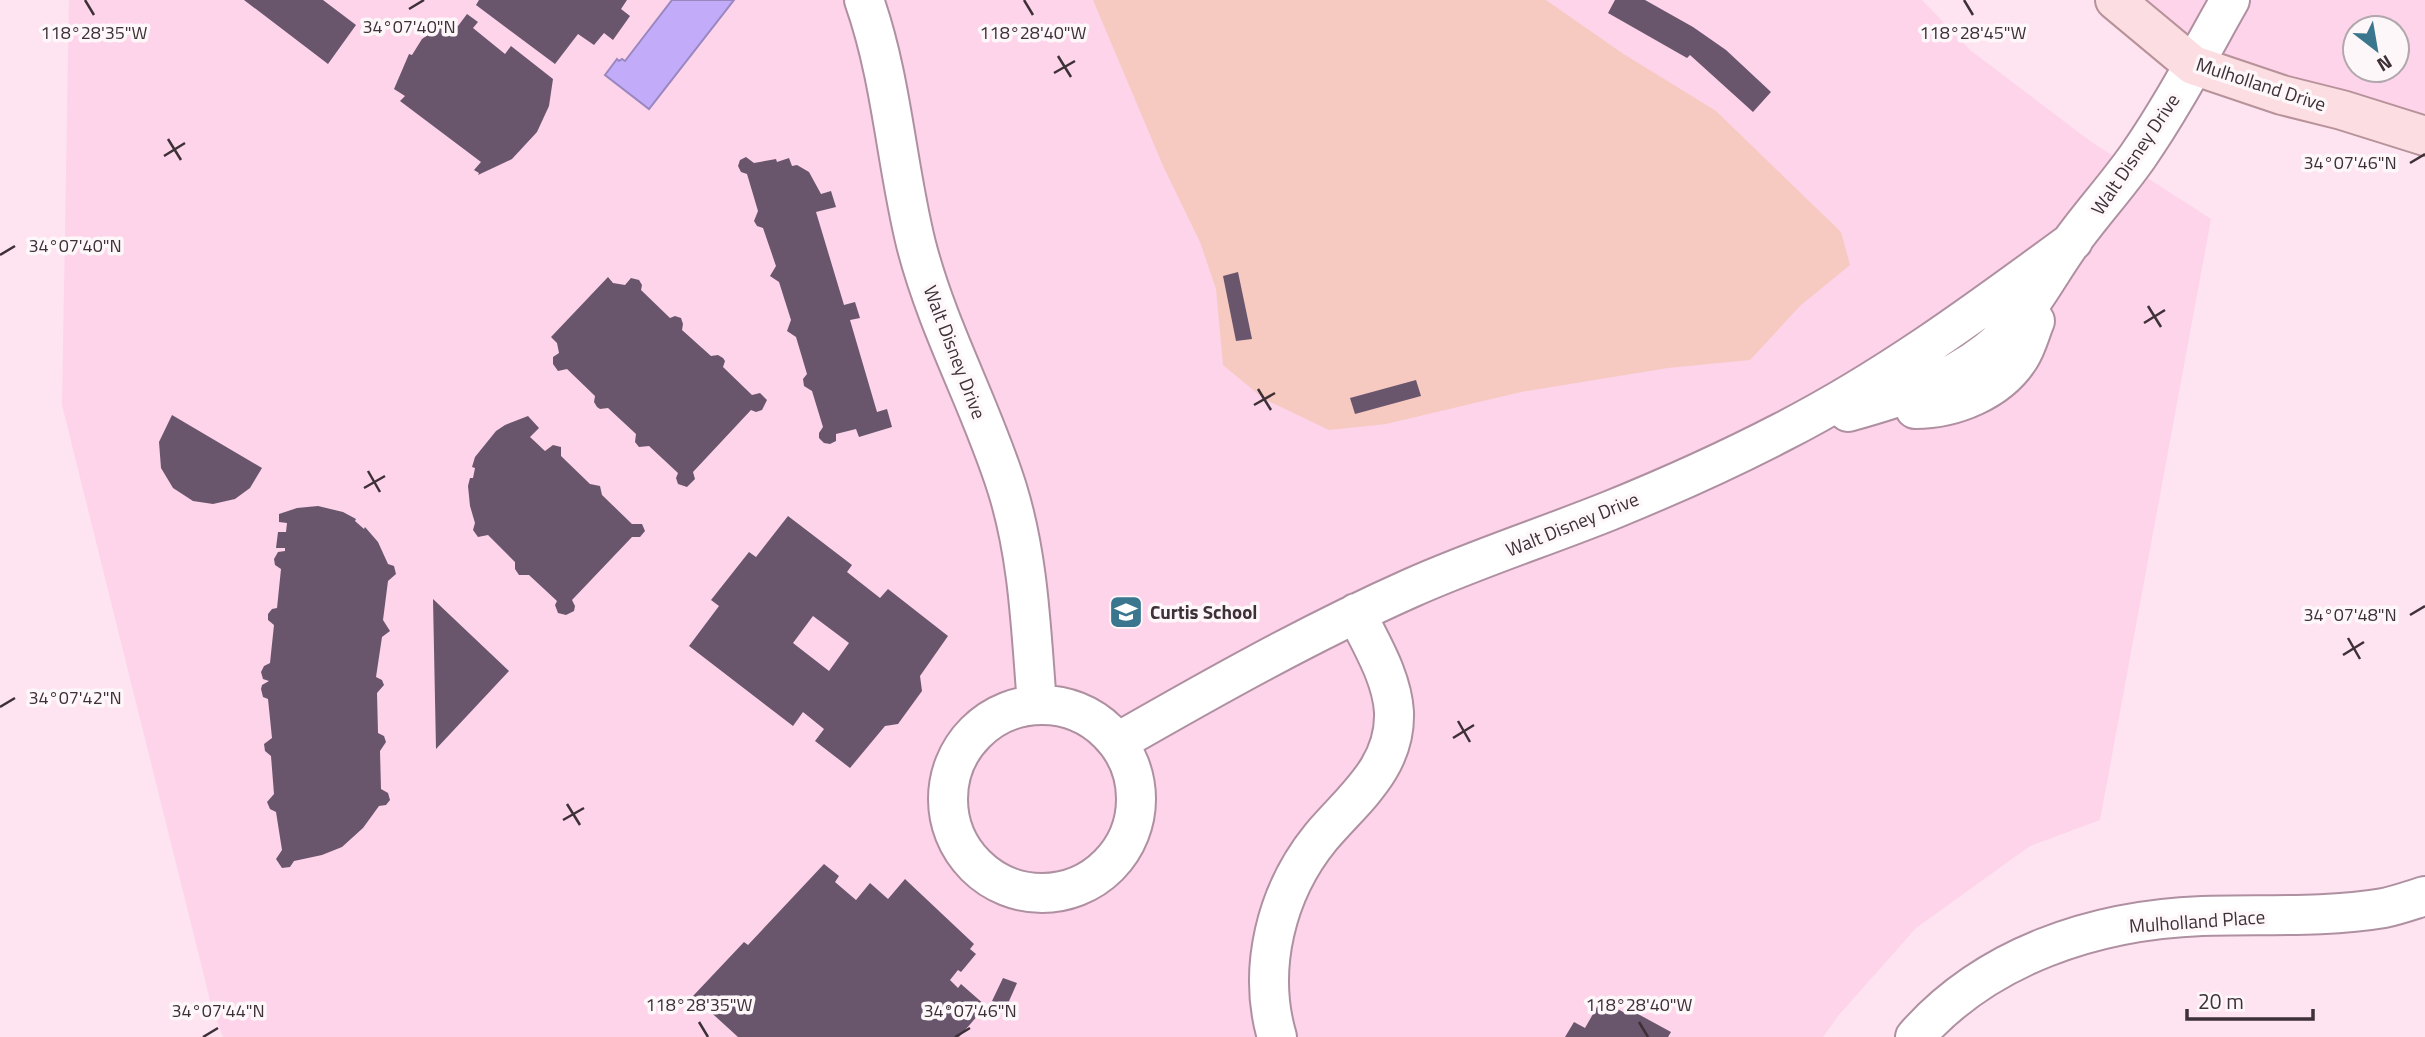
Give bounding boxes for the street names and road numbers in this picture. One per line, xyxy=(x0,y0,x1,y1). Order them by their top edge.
street label: Mulholland Drive xyxy=(2192,49,2330,118)
street label: Walt Disney Drive xyxy=(2083,87,2186,220)
street label: Walt Disney Drive xyxy=(917,281,994,423)
street label: Walt Disney Drive xyxy=(1501,484,1643,563)
street label: Mulholland Place xyxy=(2128,901,2266,940)

